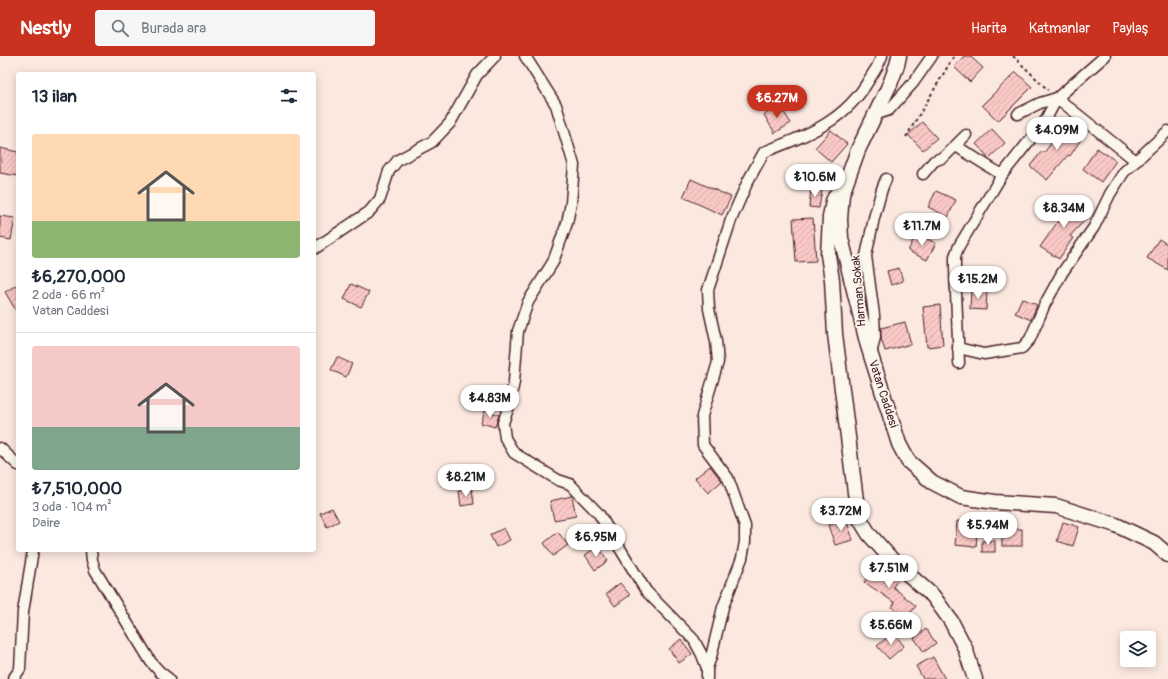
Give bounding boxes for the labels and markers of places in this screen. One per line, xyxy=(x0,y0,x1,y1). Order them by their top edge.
pin: ₺6.27M xyxy=(744,85,810,119)
pin: ₺4.09M xyxy=(1024,117,1090,151)
pin: ₺10.6M xyxy=(782,164,848,198)
pin: ₺8.34M xyxy=(1031,195,1097,229)
pin: ₺11.7M xyxy=(889,213,955,247)
pin: ₺15.2M xyxy=(945,266,1011,300)
pin: ₺4.83M xyxy=(457,385,523,419)
pin: ₺8.21M xyxy=(433,464,499,498)
pin: ₺3.72M xyxy=(808,498,874,532)
pin: ₺5.94M xyxy=(955,512,1021,546)
pin: ₺6.95M xyxy=(563,524,629,558)
pin: ₺7.51M xyxy=(856,555,922,589)
pin: ₺5.66M xyxy=(858,612,924,646)

